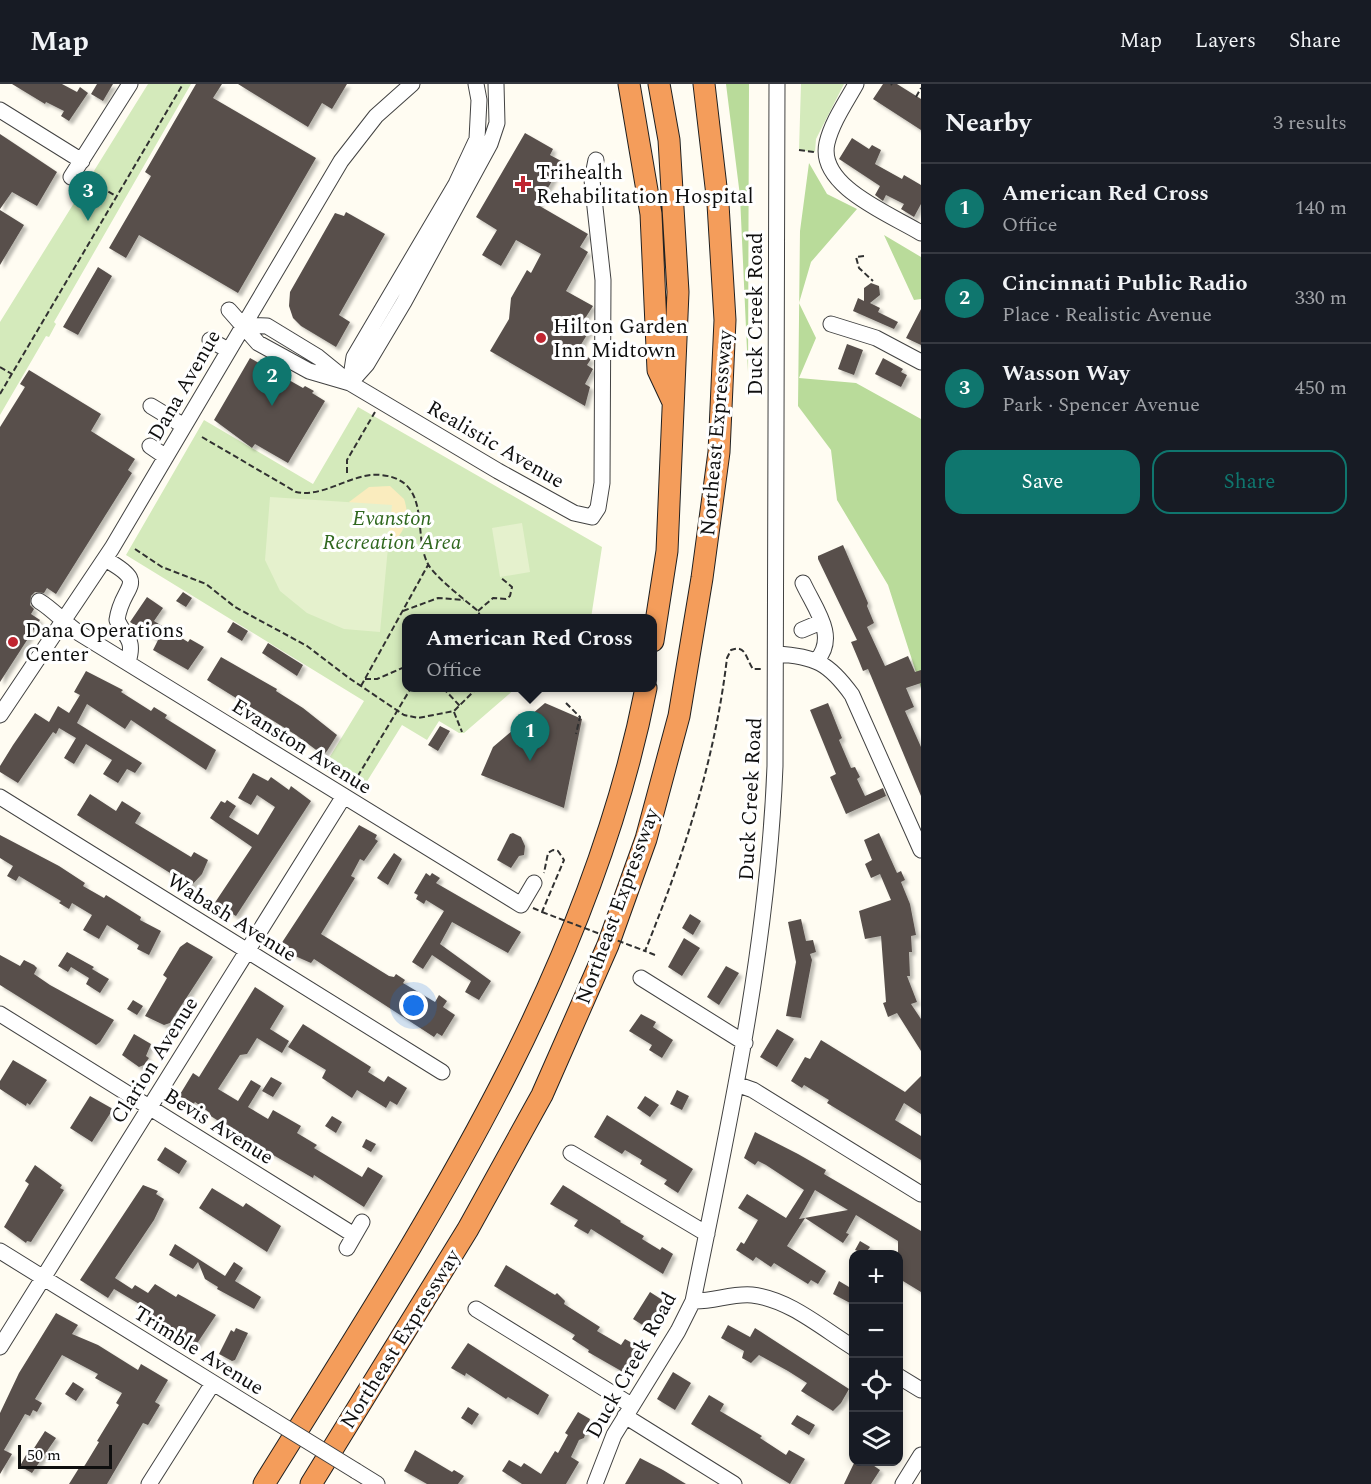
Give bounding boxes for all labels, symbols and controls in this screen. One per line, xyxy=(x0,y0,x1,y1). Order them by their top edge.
text: Map xyxy=(30,20,89,63)
text: Map xyxy=(1120,25,1162,57)
text: Layers xyxy=(1195,25,1256,57)
text: Share xyxy=(1289,25,1341,57)
text: Nearby xyxy=(945,103,1031,143)
text: 3 results xyxy=(1273,108,1347,138)
place label: Trihealth Rehabilitation Hospital xyxy=(536,157,754,213)
pin: 3 xyxy=(68,172,107,221)
marker: Trihealth Rehabilitation Hospital xyxy=(514,175,532,193)
text: American Red Cross xyxy=(1002,177,1209,210)
text: 1 xyxy=(959,193,970,223)
text: 140 m xyxy=(1295,193,1347,223)
text: Office xyxy=(1002,210,1058,240)
street label: Duck Creek Road xyxy=(740,232,772,396)
text: Cincinnati Public Radio xyxy=(1002,267,1247,300)
text: 2 xyxy=(959,283,970,313)
text: 330 m xyxy=(1295,283,1347,313)
text: Place · Realistic Avenue xyxy=(1002,300,1212,330)
place label: Hilton Garden Inn Midtown xyxy=(553,311,688,367)
street label: Dana Avenue xyxy=(140,324,230,447)
street label: Northeast Expressway xyxy=(692,328,742,537)
marker: Hilton Garden Inn Midtown xyxy=(534,331,548,345)
pin: 2 xyxy=(252,356,292,406)
text: Wasson Way xyxy=(1002,357,1130,390)
text: 3 xyxy=(959,373,970,403)
text: 450 m xyxy=(1295,373,1347,403)
text: Park · Spencer Avenue xyxy=(1002,390,1200,420)
street label: Realistic Avenue xyxy=(421,392,570,497)
button: Save xyxy=(945,450,1140,514)
button: Share xyxy=(1152,450,1347,514)
park label: Evanston Recreation Area xyxy=(323,503,462,559)
popup xyxy=(402,614,657,692)
place label: Dana Operations Center xyxy=(25,615,184,671)
text: American Red Cross xyxy=(426,622,633,655)
marker: Dana Operations Center xyxy=(6,635,20,649)
text: Office xyxy=(426,655,482,685)
street label: Evanston Avenue xyxy=(225,691,378,803)
pin: 1 xyxy=(510,712,550,761)
street label: Duck Creek Road xyxy=(731,717,771,881)
street label: Northeast Expressway xyxy=(568,803,669,1009)
street label: Wabash Avenue xyxy=(160,865,303,971)
street label: Clarion Avenue xyxy=(103,991,207,1130)
your location xyxy=(399,991,428,1020)
street label: Bevis Avenue xyxy=(157,1080,280,1173)
street label: Northeast Expressway xyxy=(333,1243,470,1436)
map controls xyxy=(849,1250,903,1466)
button: + xyxy=(849,1250,903,1304)
street label: Duck Creek Road xyxy=(578,1286,685,1445)
street label: Trimble Avenue xyxy=(127,1298,270,1404)
button: − xyxy=(849,1304,903,1358)
button: locate xyxy=(849,1358,903,1412)
button: layers xyxy=(849,1412,903,1466)
scale bar xyxy=(18,1442,112,1470)
text: 50 m xyxy=(27,1443,61,1467)

